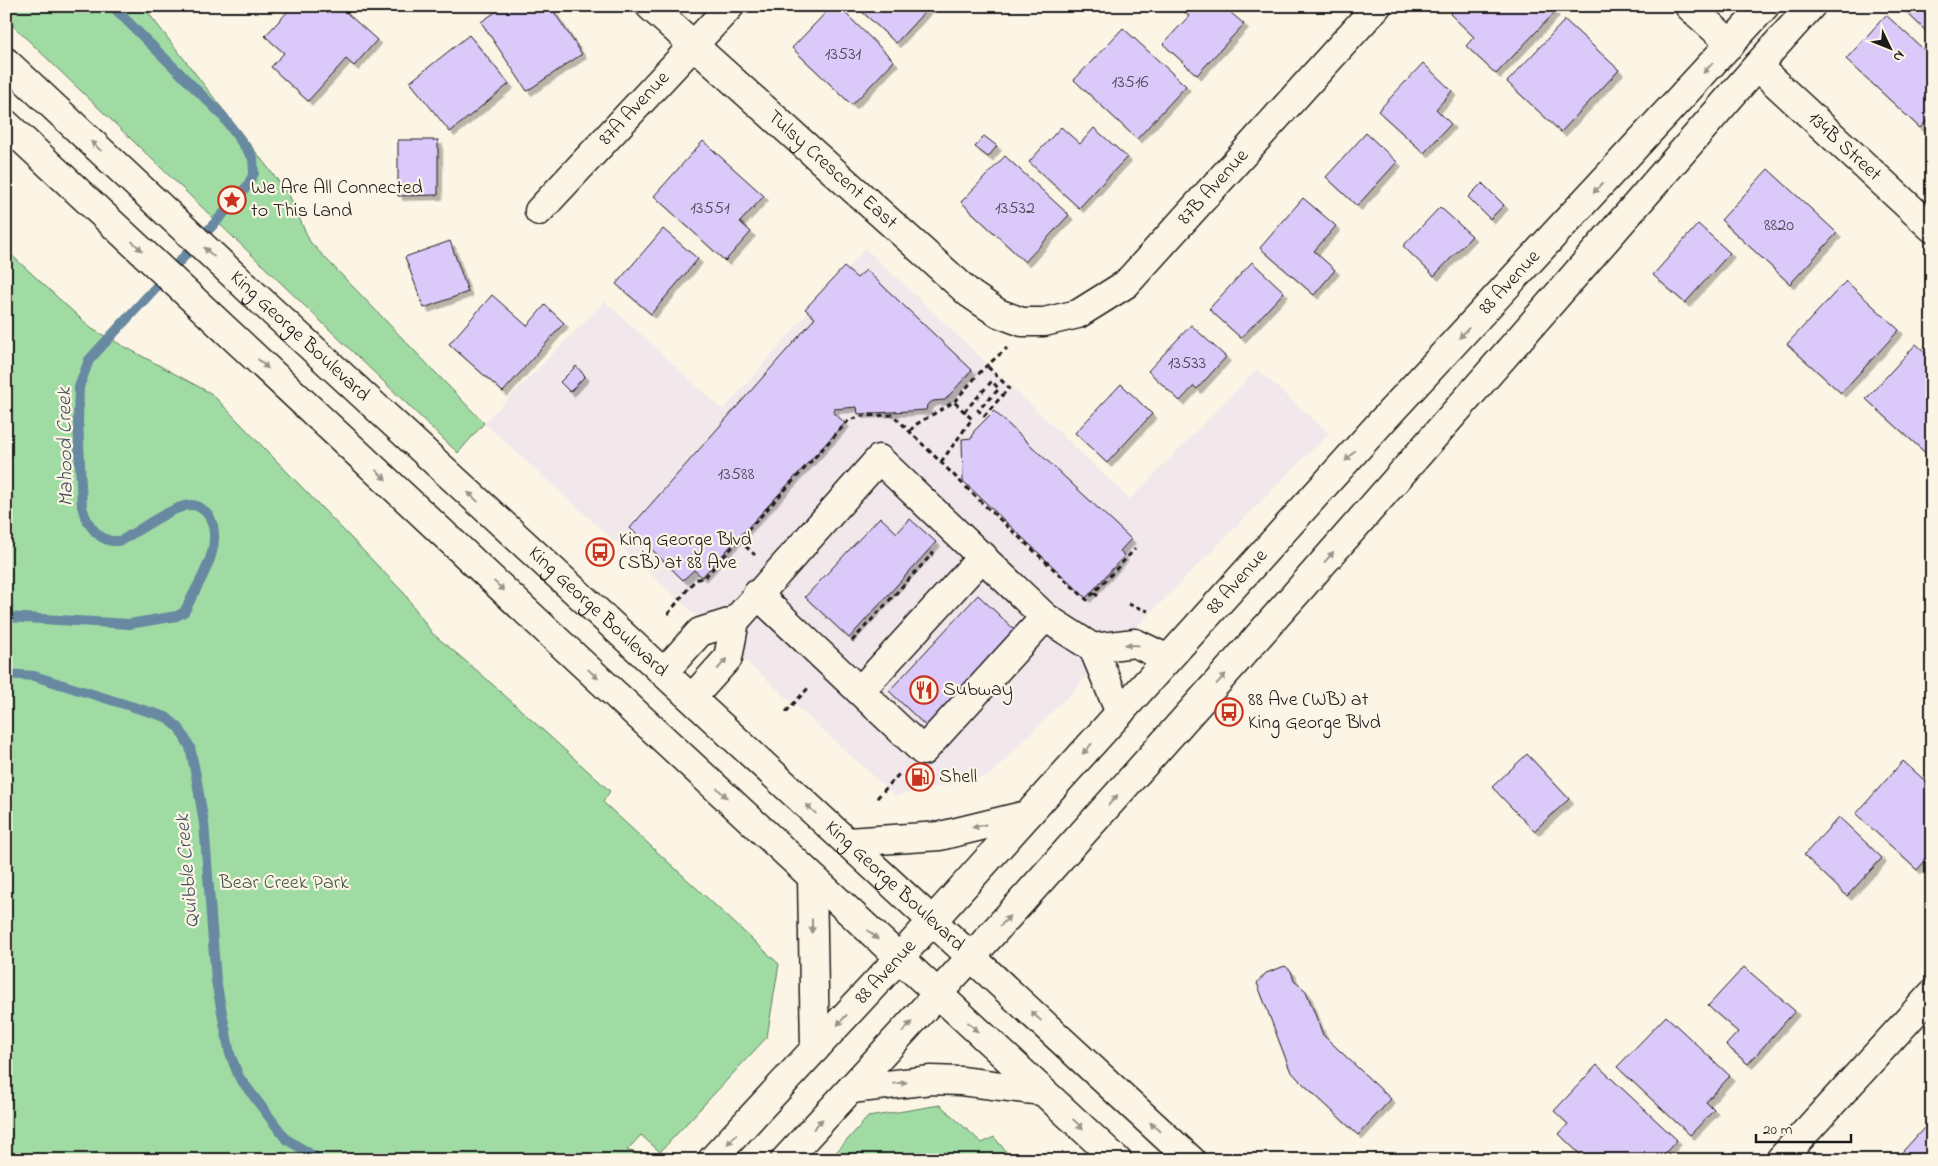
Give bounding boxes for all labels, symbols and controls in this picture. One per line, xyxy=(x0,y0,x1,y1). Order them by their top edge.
north arrow xyxy=(1866,22,1916,72)
house number: 13531 xyxy=(825,42,862,68)
text: N xyxy=(1888,45,1909,66)
one-way arrow xyxy=(1702,62,1714,74)
street label: 87A Avenue xyxy=(592,65,677,152)
house number: 13516 xyxy=(1111,70,1149,96)
street label: Tulsy Crescent East xyxy=(760,103,904,237)
street label: 134B Street xyxy=(1801,105,1888,189)
one-way arrow xyxy=(90,140,102,152)
street label: 87B Avenue xyxy=(1171,142,1256,232)
place label: We Are All Connected to This Land xyxy=(251,174,423,226)
one-way arrow xyxy=(1592,181,1604,193)
place icon: We Are All Connected to This Land xyxy=(217,185,247,215)
house number: 13551 xyxy=(690,196,730,222)
house number: 13532 xyxy=(995,196,1035,222)
house number: 8820 xyxy=(1764,213,1794,239)
one-way arrow xyxy=(130,240,142,252)
street label: 88 Avenue xyxy=(1472,243,1548,322)
one-way arrow xyxy=(203,247,216,258)
street label: King George Boulevard xyxy=(223,264,376,409)
one-way arrow xyxy=(1458,326,1470,338)
house number: 13533 xyxy=(1168,351,1206,377)
one-way arrow xyxy=(257,358,269,370)
water label: Mahood Creek xyxy=(50,386,82,507)
one-way arrow xyxy=(1345,450,1356,463)
house number: 13588 xyxy=(718,462,755,488)
one-way arrow xyxy=(375,469,387,481)
one-way arrow xyxy=(468,491,480,503)
place label: King George Blvd (SB) at 88 Ave xyxy=(619,526,752,578)
bus stop icon: King George Blvd (SB) at 88 Ave xyxy=(585,537,615,567)
street label: King George Boulevard xyxy=(521,540,675,684)
street label: 88 Avenue xyxy=(1200,543,1275,621)
one-way arrow xyxy=(1323,552,1335,564)
one-way arrow xyxy=(493,580,505,592)
one-way arrow xyxy=(1124,640,1140,648)
one-way arrow xyxy=(716,658,727,670)
one-way arrow xyxy=(587,668,599,680)
one-way arrow xyxy=(1215,673,1226,685)
restaurant icon: Subway xyxy=(909,675,939,705)
place label: Subway xyxy=(943,676,1013,705)
place label: 88 Ave (WB) at King George Blvd xyxy=(1248,686,1381,739)
bus stop icon: 88 Ave (WB) at King George Blvd xyxy=(1214,697,1244,727)
one-way arrow xyxy=(1081,742,1093,754)
fuel station icon: Shell xyxy=(905,762,935,792)
place label: Shell xyxy=(939,763,977,792)
one-way arrow xyxy=(715,787,727,799)
one-way arrow xyxy=(1107,795,1119,807)
one-way arrow xyxy=(806,803,818,815)
water label: Quibble Creek xyxy=(168,812,208,929)
street label: King George Boulevard xyxy=(818,814,971,959)
one-way arrow xyxy=(971,822,987,830)
park label: Bear Creek Park xyxy=(218,869,349,898)
one-way arrow xyxy=(999,916,1011,928)
one-way arrow xyxy=(808,919,816,935)
one-way arrow xyxy=(867,929,880,940)
street label: 88 Avenue xyxy=(848,933,924,1011)
one-way arrow xyxy=(1029,1011,1042,1022)
one-way arrow xyxy=(836,1013,848,1025)
one-way arrow xyxy=(902,1020,913,1033)
one-way arrow xyxy=(967,1021,979,1033)
one-way arrow xyxy=(892,1079,908,1087)
scale bar xyxy=(1756,1111,1850,1143)
one-way arrow xyxy=(1072,1118,1084,1130)
one-way arrow xyxy=(812,1119,824,1131)
text: 20 m xyxy=(1763,1119,1793,1141)
one-way arrow xyxy=(1150,1121,1162,1133)
one-way arrow xyxy=(726,1133,738,1145)

